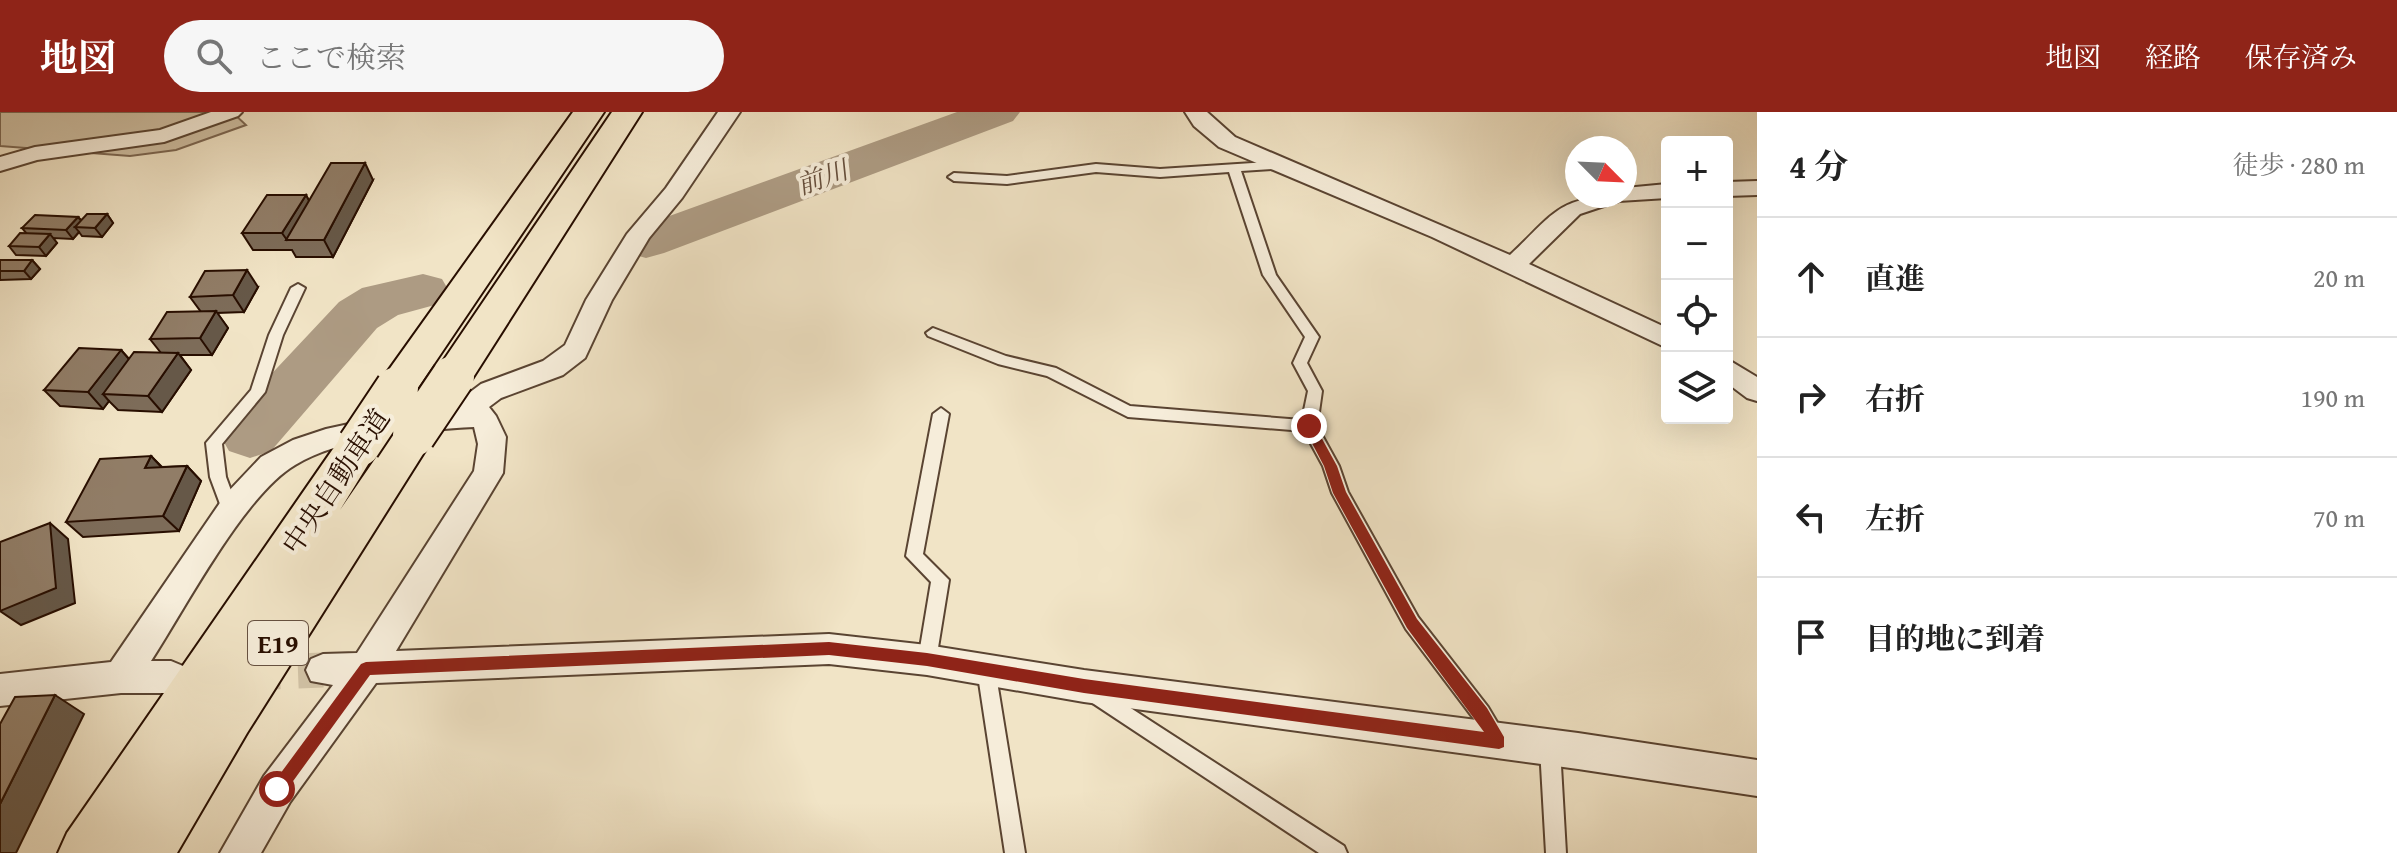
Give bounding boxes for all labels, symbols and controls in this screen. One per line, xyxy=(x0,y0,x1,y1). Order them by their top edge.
search box xyxy=(164,20,724,92)
text: 地図 xyxy=(40,29,116,85)
icon: search xyxy=(192,34,236,78)
text: ここで検索 xyxy=(256,35,406,79)
text: 地図 xyxy=(2045,36,2101,77)
text: 経路 xyxy=(2145,36,2201,77)
text: 保存済み xyxy=(2245,36,2357,77)
north arrow xyxy=(1565,136,1637,208)
map controls xyxy=(1661,136,1733,424)
button: + xyxy=(1661,136,1733,208)
text: 4 分 xyxy=(1789,141,1848,190)
text: 徒歩 · 280 m xyxy=(2233,145,2365,184)
water label: 前川 xyxy=(791,149,856,204)
button: − xyxy=(1661,208,1733,280)
icon: ahead xyxy=(1789,255,1833,299)
text: 直進 xyxy=(1865,256,1925,300)
text: 20 m xyxy=(2313,258,2365,297)
button: locate xyxy=(1661,280,1733,352)
button: layers xyxy=(1661,352,1733,424)
icon: right xyxy=(1789,375,1833,419)
text: 右折 xyxy=(1865,376,1925,420)
text: 190 m xyxy=(2300,378,2365,417)
street label: 中央自動車道 xyxy=(271,400,399,562)
route end xyxy=(1291,408,1327,444)
icon: left xyxy=(1789,495,1833,539)
text: 左折 xyxy=(1865,496,1925,540)
text: 70 m xyxy=(2313,498,2365,537)
icon: arrive xyxy=(1789,615,1833,659)
text: 目的地に到着 xyxy=(1865,616,2045,660)
road number: E19 xyxy=(248,621,308,665)
route start xyxy=(259,771,295,807)

